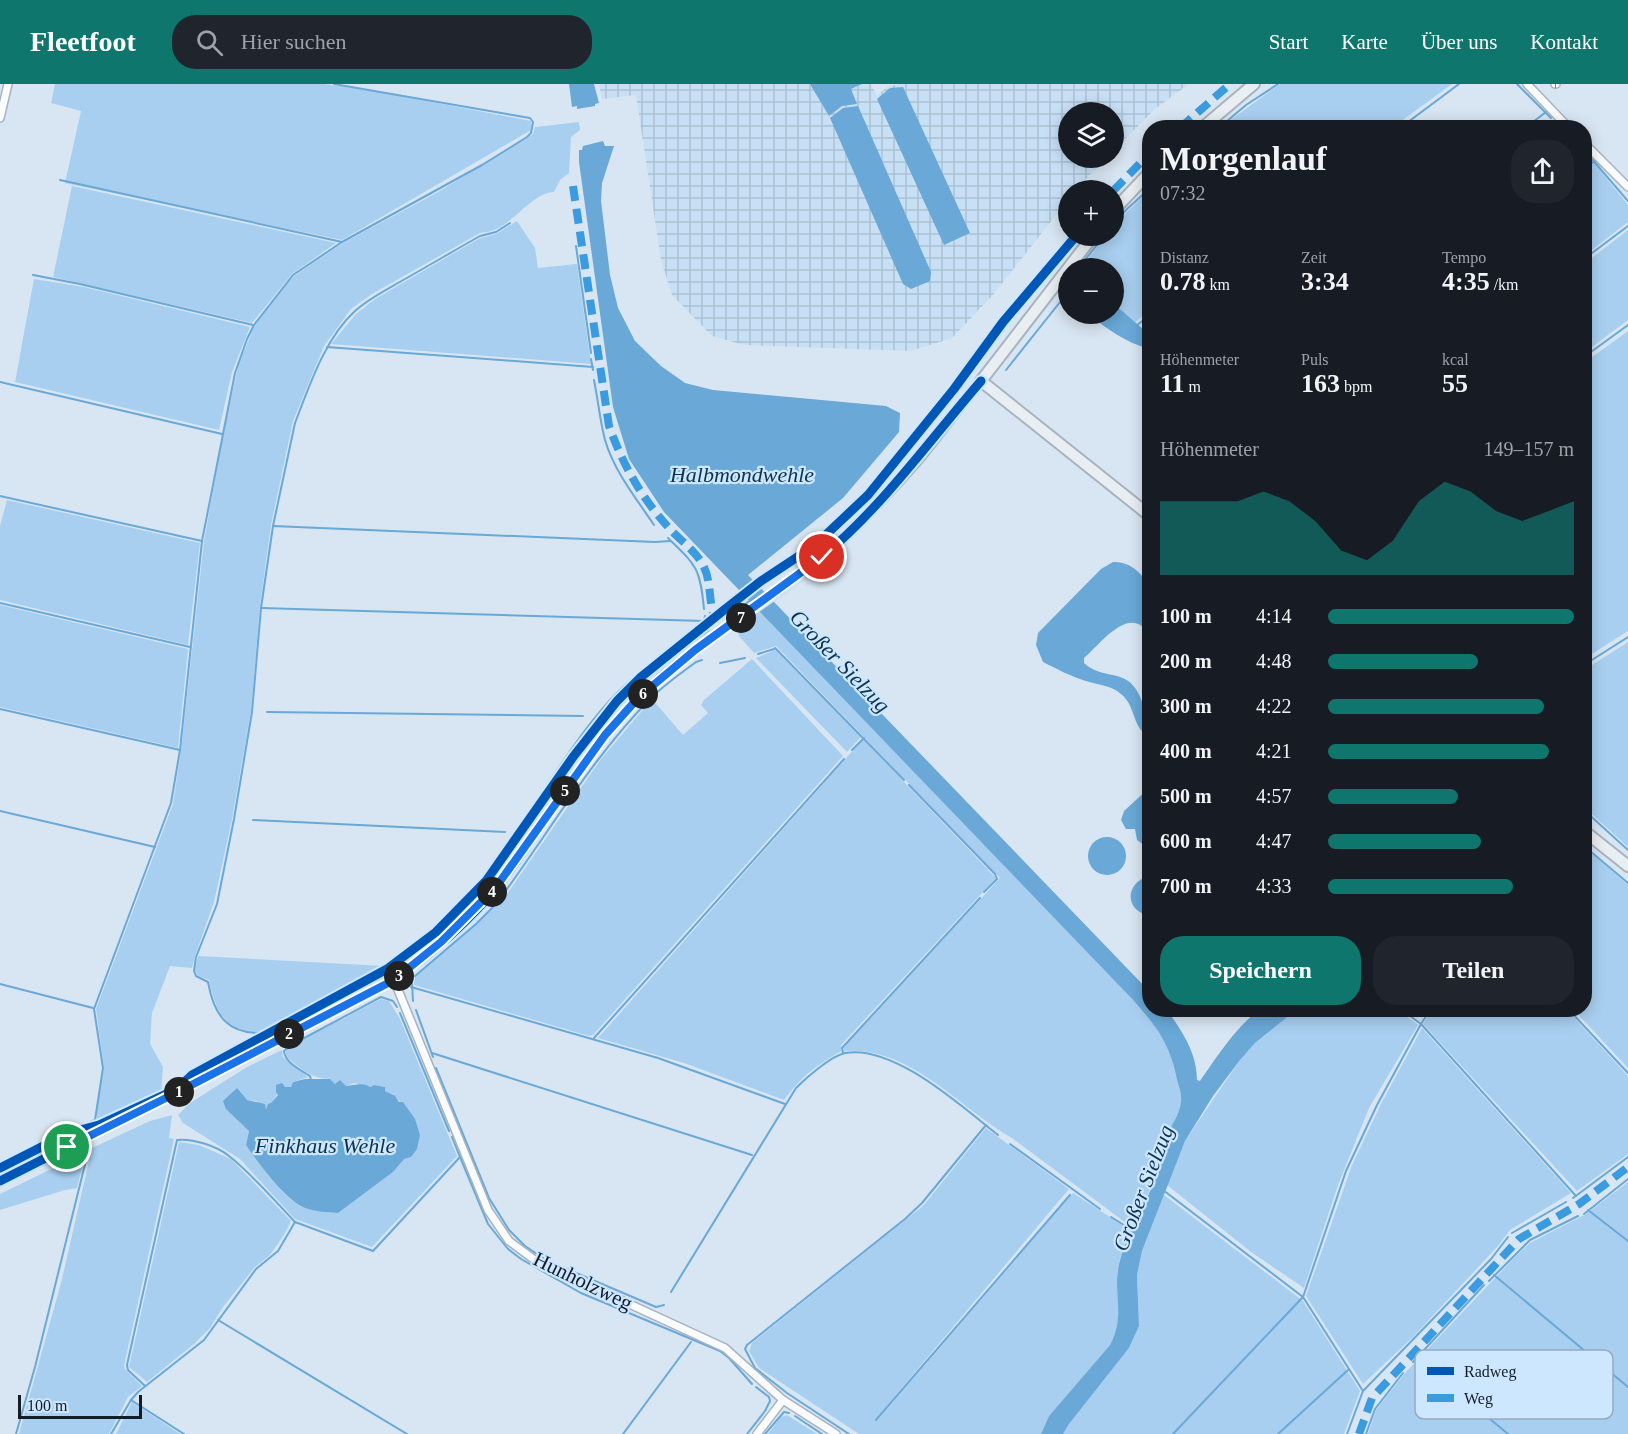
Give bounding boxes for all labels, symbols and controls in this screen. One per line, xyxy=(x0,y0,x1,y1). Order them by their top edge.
search box xyxy=(172,15,592,69)
text: Fleetfoot xyxy=(30,26,136,57)
icon: search xyxy=(193,26,226,59)
text: Hier suchen xyxy=(241,29,346,54)
text: Start xyxy=(1269,30,1308,54)
text: Karte xyxy=(1341,30,1388,54)
text: Über uns xyxy=(1421,30,1497,54)
text: Kontakt xyxy=(1530,30,1598,54)
map controls xyxy=(1058,102,1124,324)
button: layers xyxy=(1058,102,1124,168)
button: share xyxy=(1511,140,1574,203)
text: Morgenlauf xyxy=(1160,141,1327,177)
button: + xyxy=(1058,180,1124,246)
text: 07:32 xyxy=(1160,182,1206,204)
text: Distanz xyxy=(1160,249,1209,266)
text: Zeit xyxy=(1301,249,1327,266)
text: Tempo xyxy=(1442,249,1486,266)
button: − xyxy=(1058,258,1124,324)
text: 0.78 xyxy=(1160,267,1206,296)
text: 3:34 xyxy=(1301,267,1349,296)
text: 4:35 xyxy=(1442,267,1490,296)
text: km xyxy=(1206,276,1230,293)
text: /km xyxy=(1490,276,1519,293)
text: Höhenmeter xyxy=(1160,351,1239,368)
text: Puls xyxy=(1301,351,1329,368)
text: kcal xyxy=(1442,351,1469,368)
text: 11 xyxy=(1160,369,1185,398)
text: 163 xyxy=(1301,369,1340,398)
text: 55 xyxy=(1442,369,1468,398)
text: m xyxy=(1185,378,1201,395)
text: bpm xyxy=(1340,378,1372,395)
text: Höhenmeter xyxy=(1160,438,1259,460)
text: 149–157 m xyxy=(1483,438,1574,460)
water label: Halbmondwehle xyxy=(669,462,814,487)
pin xyxy=(796,531,847,582)
icon: check xyxy=(805,540,838,573)
pin: 7 xyxy=(726,603,756,633)
water label: Großer Sielzug xyxy=(785,604,895,718)
text: 100 m xyxy=(1160,605,1212,627)
text: 4:14 xyxy=(1256,605,1292,627)
text: 7 xyxy=(737,609,745,626)
text: 200 m xyxy=(1160,650,1212,672)
text: 4:48 xyxy=(1256,650,1292,672)
pin: 6 xyxy=(628,679,658,709)
text: 6 xyxy=(639,685,647,702)
text: 300 m xyxy=(1160,695,1212,717)
text: 4:22 xyxy=(1256,695,1292,717)
text: 400 m xyxy=(1160,740,1212,762)
text: 4:21 xyxy=(1256,740,1292,762)
pin: 5 xyxy=(550,776,580,806)
text: 5 xyxy=(561,782,569,799)
text: 500 m xyxy=(1160,785,1212,807)
text: 4:57 xyxy=(1256,785,1292,807)
text: 600 m xyxy=(1160,830,1212,852)
text: 4:47 xyxy=(1256,830,1292,852)
text: 700 m xyxy=(1160,875,1212,897)
text: 4:33 xyxy=(1256,875,1292,897)
pin: 4 xyxy=(477,877,507,907)
text: 4 xyxy=(488,883,496,900)
button: Speichern xyxy=(1160,936,1361,1005)
button: Teilen xyxy=(1373,936,1574,1005)
pin: 3 xyxy=(384,961,414,991)
text: 3 xyxy=(395,967,403,984)
pin: 2 xyxy=(274,1019,304,1049)
text: 2 xyxy=(285,1025,293,1042)
pin: 1 xyxy=(164,1077,194,1107)
text: 1 xyxy=(175,1083,183,1100)
pin xyxy=(41,1121,92,1172)
water label: Großer Sielzug xyxy=(1107,1121,1179,1255)
icon: arrive xyxy=(50,1130,83,1163)
water label: Finkhaus Wehle xyxy=(254,1133,395,1158)
street label: Hunholzweg xyxy=(530,1247,637,1316)
legend xyxy=(1415,1350,1613,1419)
text: Radweg xyxy=(1464,1363,1516,1381)
text: Weg xyxy=(1464,1390,1493,1408)
scale bar xyxy=(18,1392,142,1420)
text: 100 m xyxy=(27,1397,67,1414)

